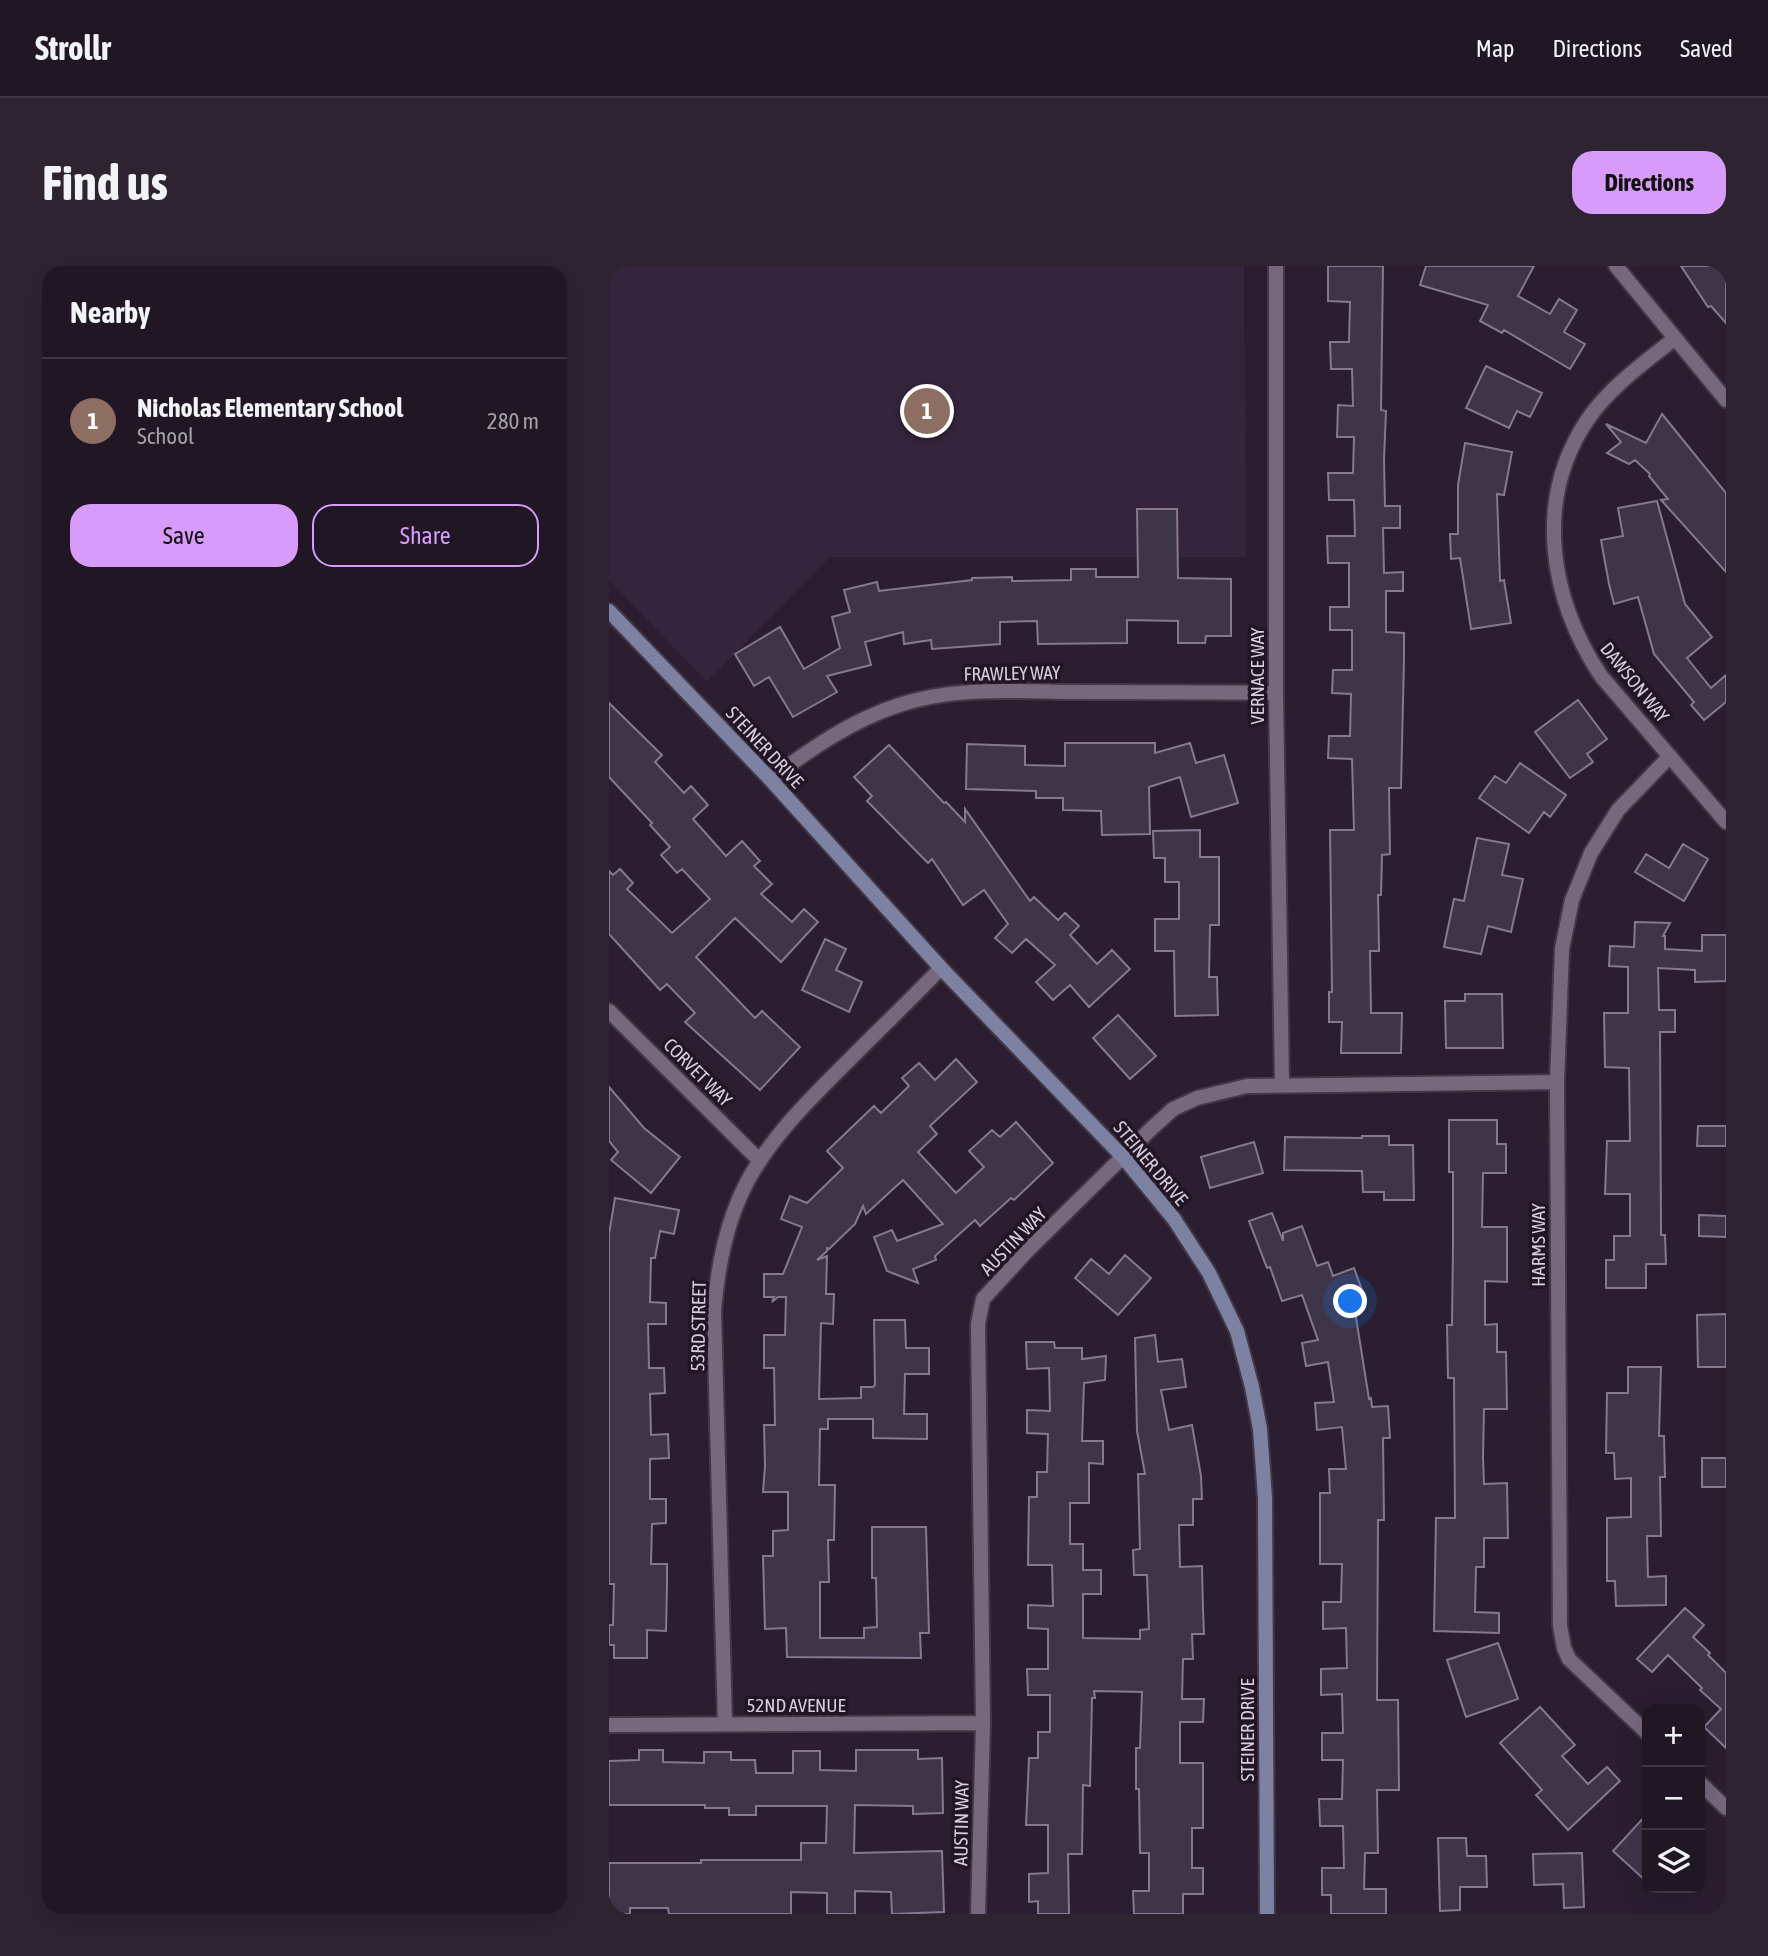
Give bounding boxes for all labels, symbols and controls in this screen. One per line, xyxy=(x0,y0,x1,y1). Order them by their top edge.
text: Strollr xyxy=(35,29,111,67)
text: Map xyxy=(1476,35,1514,62)
text: Directions xyxy=(1552,35,1642,62)
text: Saved xyxy=(1680,35,1733,62)
button: Directions xyxy=(1572,151,1726,214)
text: Find us xyxy=(42,154,168,210)
text: Nearby xyxy=(70,295,150,329)
pin: 1 xyxy=(904,385,950,437)
text: Nicholas Elementary School xyxy=(137,393,403,423)
text: 1 xyxy=(88,408,98,434)
text: 280 m xyxy=(487,408,539,434)
text: School xyxy=(137,423,194,449)
button: Save xyxy=(70,504,298,567)
button: Share xyxy=(312,504,539,567)
street label: VERNACE WAY xyxy=(1246,627,1268,724)
street label: DAWSON WAY xyxy=(1596,638,1674,727)
street label: FRAWLEY WAY xyxy=(964,661,1061,685)
street label: STEINER DRIVE xyxy=(722,702,808,792)
street label: CORVET WAY xyxy=(659,1033,737,1111)
street label: STEINER DRIVE xyxy=(1109,1116,1193,1210)
street label: AUSTIN WAY xyxy=(975,1202,1051,1279)
street label: HARMS WAY xyxy=(1527,1203,1549,1287)
street label: 53RD STREET xyxy=(686,1280,710,1372)
your location xyxy=(1333,1284,1367,1318)
street label: STEINER DRIVE xyxy=(1236,1678,1258,1782)
street label: 52ND AVENUE xyxy=(746,1694,846,1716)
map controls xyxy=(1642,1704,1705,1893)
button: + xyxy=(1642,1704,1705,1767)
button: − xyxy=(1642,1767,1705,1830)
street label: AUSTIN WAY xyxy=(949,1779,973,1866)
button: layers xyxy=(1642,1830,1705,1893)

